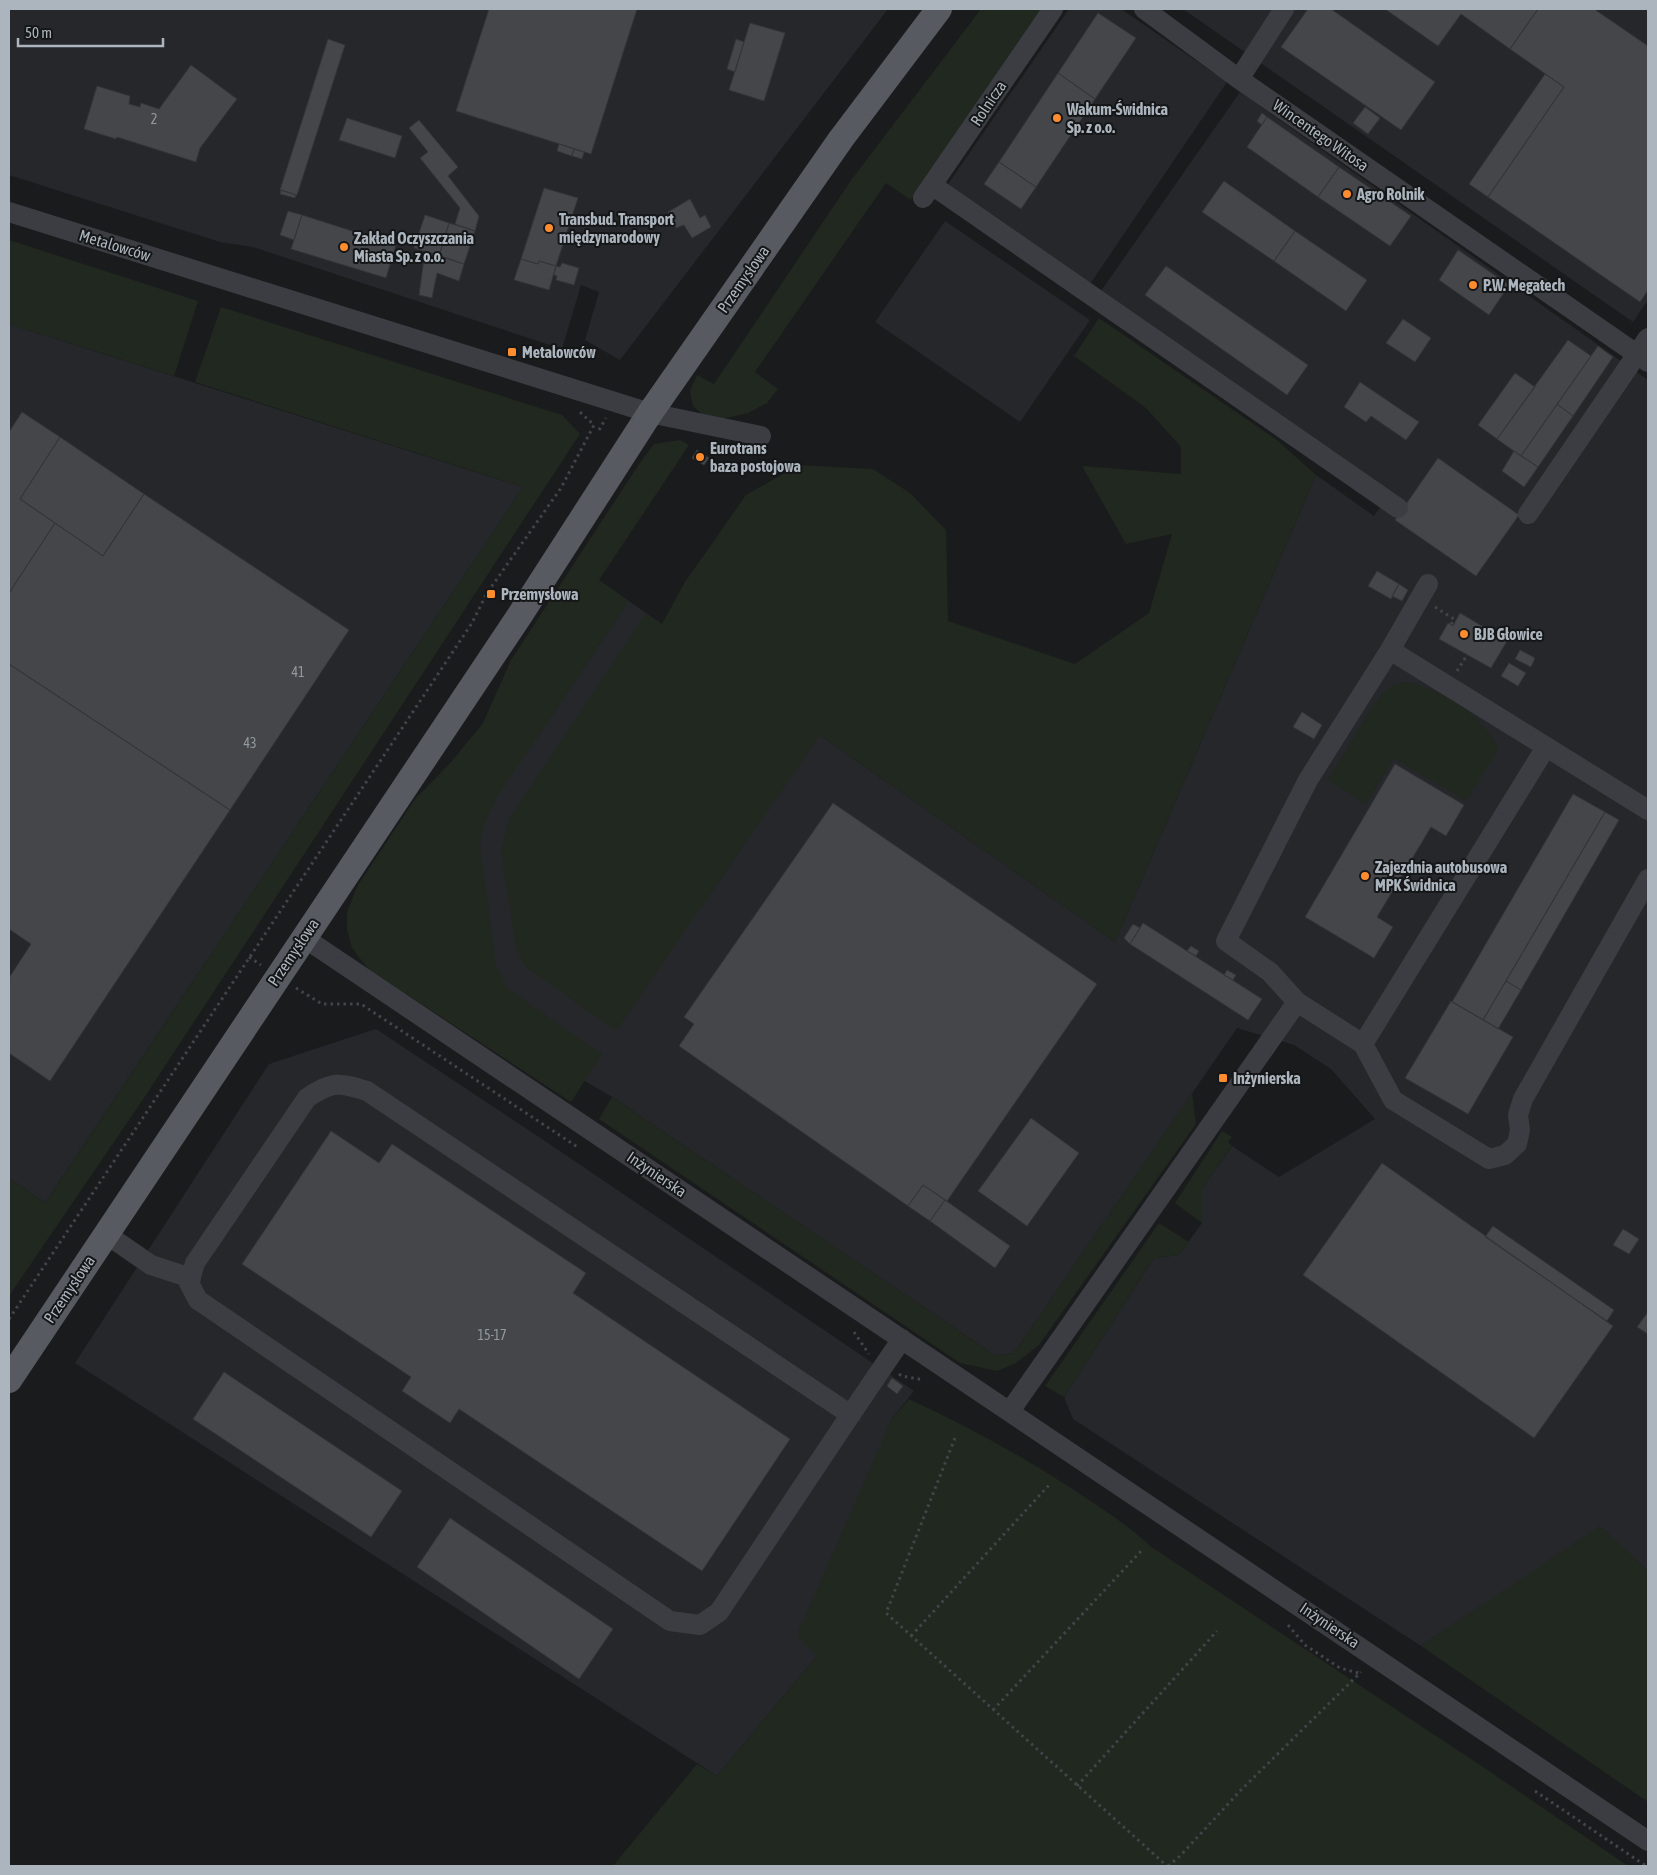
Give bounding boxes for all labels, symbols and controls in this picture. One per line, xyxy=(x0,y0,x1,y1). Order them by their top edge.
scale bar xyxy=(18,15,162,47)
text: 50 m xyxy=(25,24,52,41)
street label: Rolnicza xyxy=(966,77,1010,129)
street label: Wincentego Witosa xyxy=(1269,95,1372,175)
place label: Wakum-Świdnica Sp. z o.o. xyxy=(1066,100,1168,136)
house number: 2 xyxy=(151,111,157,127)
marker: Wakum-Świdnica Sp. z o.o. xyxy=(1051,112,1063,124)
place label: Agro Rolnik xyxy=(1356,185,1425,203)
marker: Agro Rolnik xyxy=(1341,188,1353,200)
place label: Transbud. Transport międzynarodowy xyxy=(559,210,674,246)
marker: Transbud. Transport międzynarodowy xyxy=(543,222,555,234)
street label: Metalowców xyxy=(77,226,153,265)
place label: Zakład Oczyszczania Miasta Sp. z o.o. xyxy=(354,229,474,265)
marker: Zakład Oczyszczania Miasta Sp. z o.o. xyxy=(338,241,350,253)
street label: Przemysłowa xyxy=(713,242,773,316)
place label: P.W. Megatech xyxy=(1483,276,1565,294)
marker: P.W. Megatech xyxy=(1467,279,1479,291)
place label: Metalowców xyxy=(522,343,596,361)
marker: Metalowców xyxy=(506,346,518,358)
place label: Eurotrans baza postojowa xyxy=(710,439,801,475)
marker: Eurotrans baza postojowa xyxy=(694,451,706,463)
place label: Przemysłowa xyxy=(501,585,578,603)
marker: Przemysłowa xyxy=(485,588,497,600)
place label: BJB Głowice xyxy=(1474,625,1543,643)
marker: BJB Głowice xyxy=(1458,628,1470,640)
house number: 41 xyxy=(291,664,305,680)
house number: 43 xyxy=(243,735,257,751)
place label: Zajezdnia autobusowa MPK Świdnica xyxy=(1375,858,1507,894)
marker: Zajezdnia autobusowa MPK Świdnica xyxy=(1359,870,1371,882)
street label: Przemysłowa xyxy=(264,915,323,990)
place label: Inżynierska xyxy=(1233,1069,1301,1087)
marker: Inżynierska xyxy=(1217,1072,1229,1084)
street label: Inżynierska xyxy=(623,1148,690,1201)
street label: Przemysłowa xyxy=(40,1252,99,1327)
house number: 15-17 xyxy=(477,1327,507,1343)
street label: Inżynierska xyxy=(1296,1599,1363,1652)

